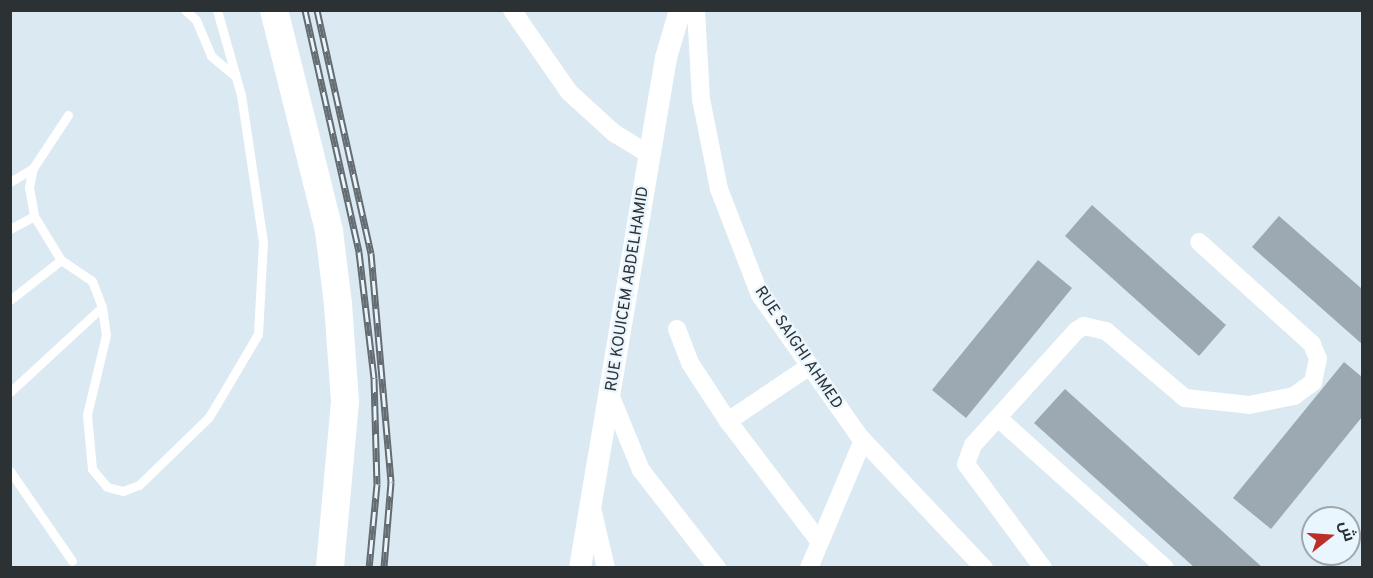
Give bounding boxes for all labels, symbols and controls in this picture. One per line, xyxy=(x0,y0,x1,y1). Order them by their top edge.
street label: RUE KOUICEM ABDELHAMID xyxy=(602,185,654,393)
street label: RUE SAIGHI AHMED xyxy=(750,283,846,413)
north arrow xyxy=(1301,506,1361,566)
text: ش xyxy=(1334,519,1359,544)

